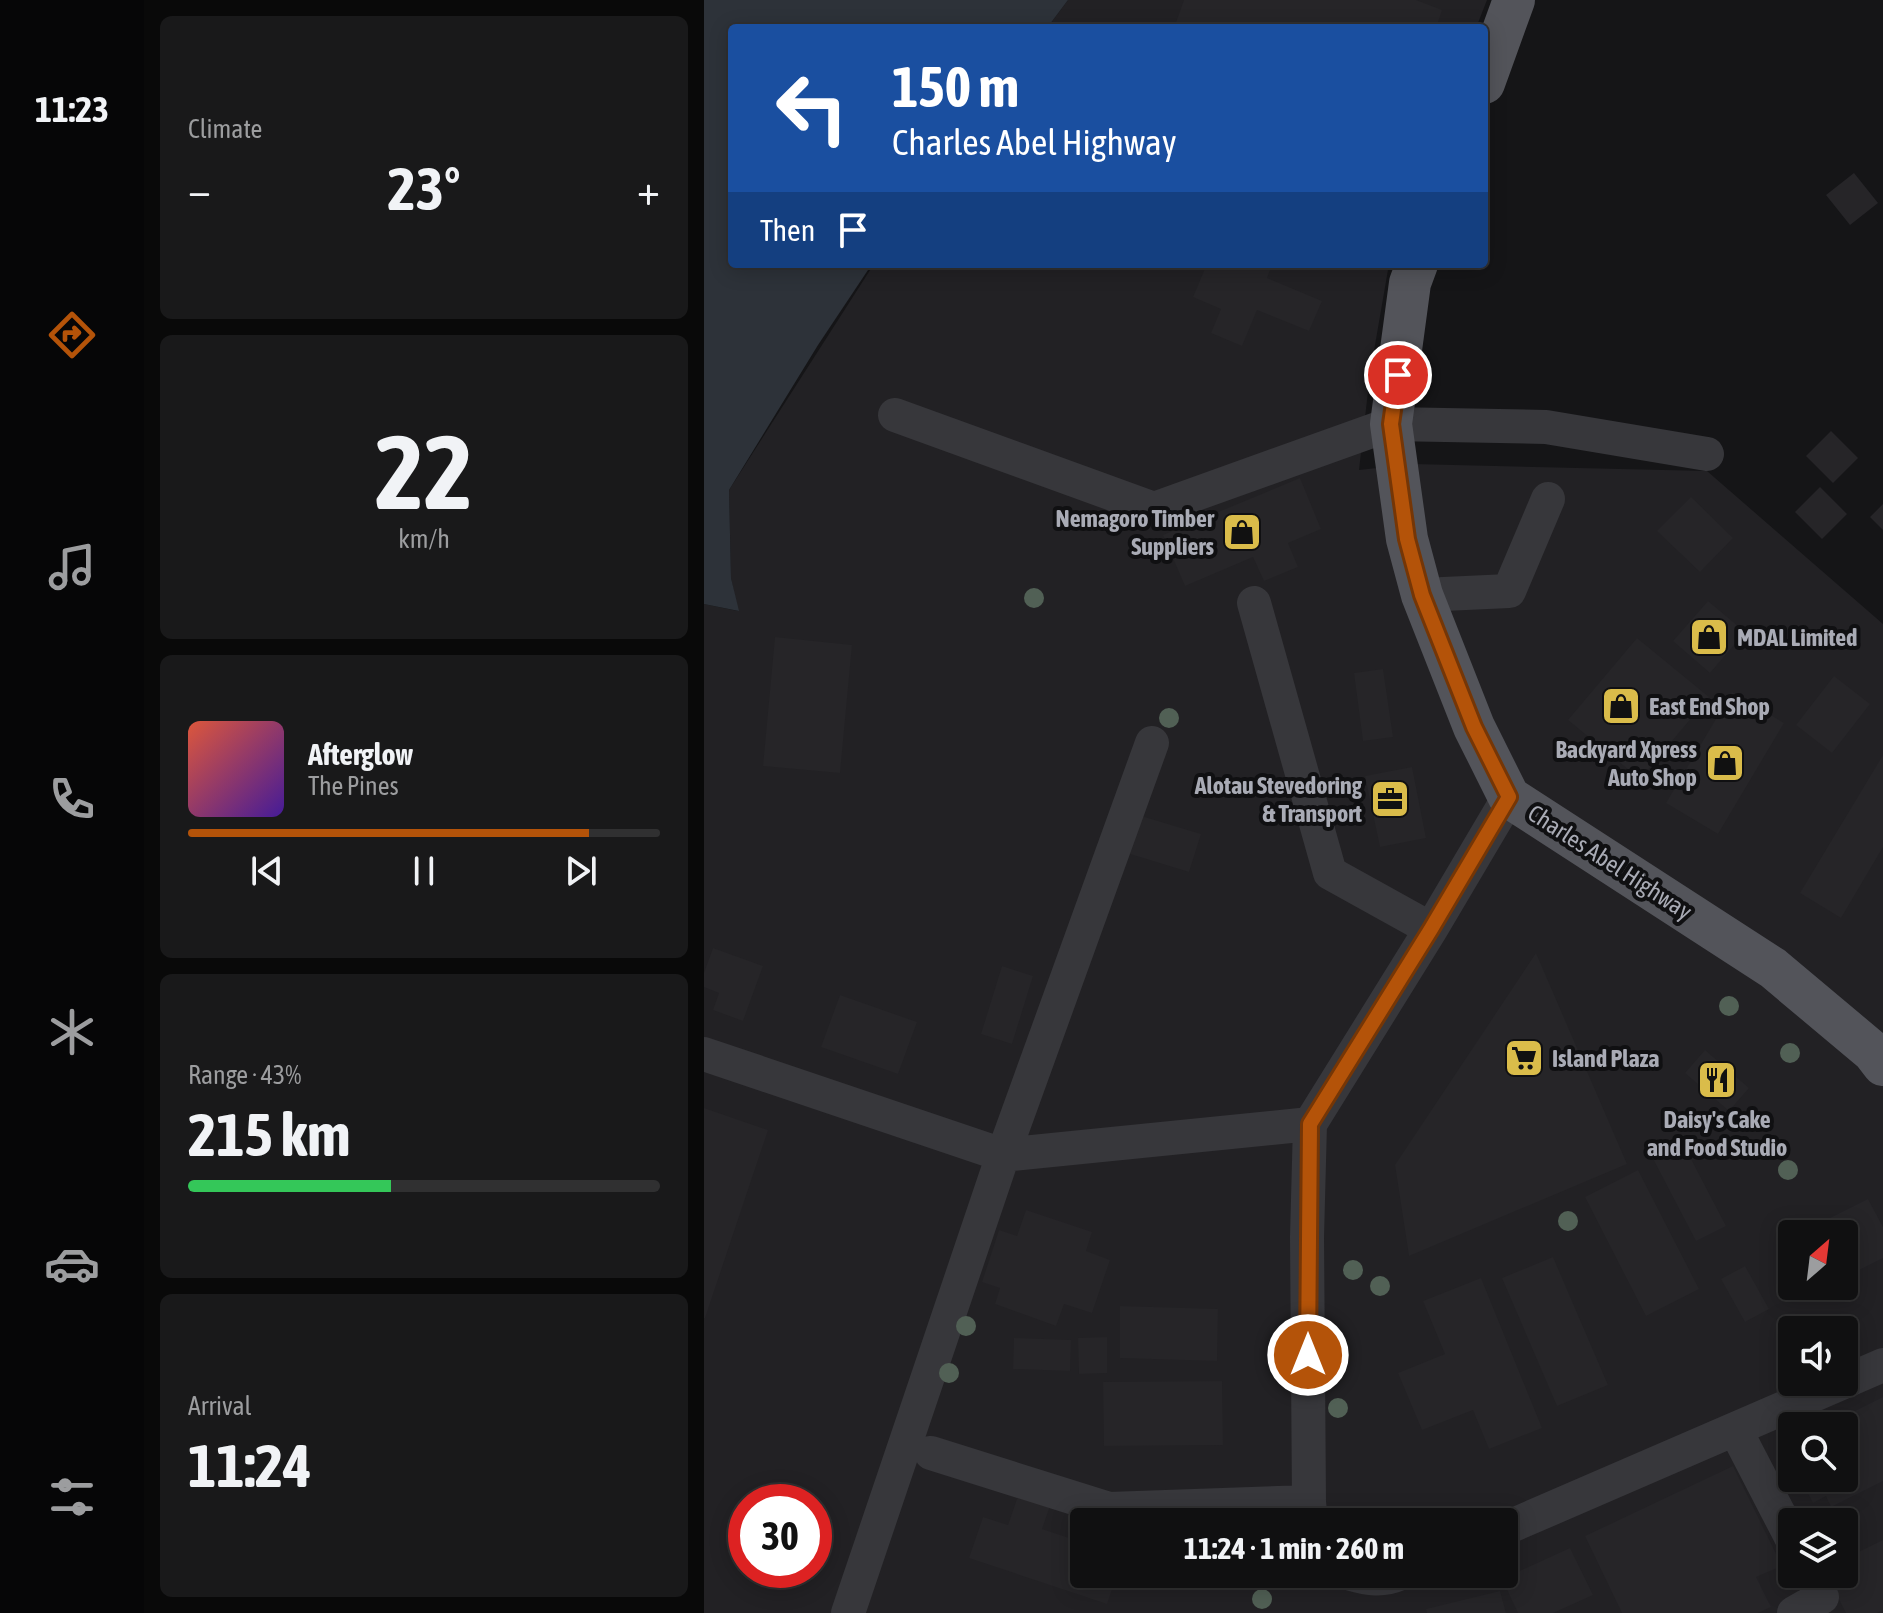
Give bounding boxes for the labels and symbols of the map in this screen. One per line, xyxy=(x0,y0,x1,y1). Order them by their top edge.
pin xyxy=(1364,341,1432,409)
place label: Nemagoro Timber Suppliers xyxy=(1056,505,1215,560)
shop icon: Nemagoro Timber Suppliers xyxy=(1221,511,1263,553)
shop icon: MDAL Limited xyxy=(1688,616,1730,658)
place label: MDAL Limited xyxy=(1737,624,1857,651)
shop icon: East End Shop xyxy=(1600,685,1642,727)
place label: East End Shop xyxy=(1649,693,1770,720)
place label: Backyard Xpress Auto Shop xyxy=(1555,736,1698,791)
shop icon: Backyard Xpress Auto Shop xyxy=(1704,742,1746,784)
place label: Alotau Stevedoring & Transport xyxy=(1194,772,1363,827)
office icon: Alotau Stevedoring & Transport xyxy=(1369,778,1411,820)
street label: Charles Abel Highway xyxy=(1523,799,1697,925)
supermarket icon: Island Plaza xyxy=(1503,1037,1545,1079)
place label: Island Plaza xyxy=(1552,1045,1660,1072)
restaurant icon: Daisy's Cake and Food Studio xyxy=(1696,1059,1738,1101)
place label: Daisy's Cake and Food Studio xyxy=(1647,1106,1787,1161)
north arrow xyxy=(1778,1220,1858,1300)
position arrow xyxy=(1266,1313,1350,1397)
speed limit sign: 30 xyxy=(728,1484,832,1588)

